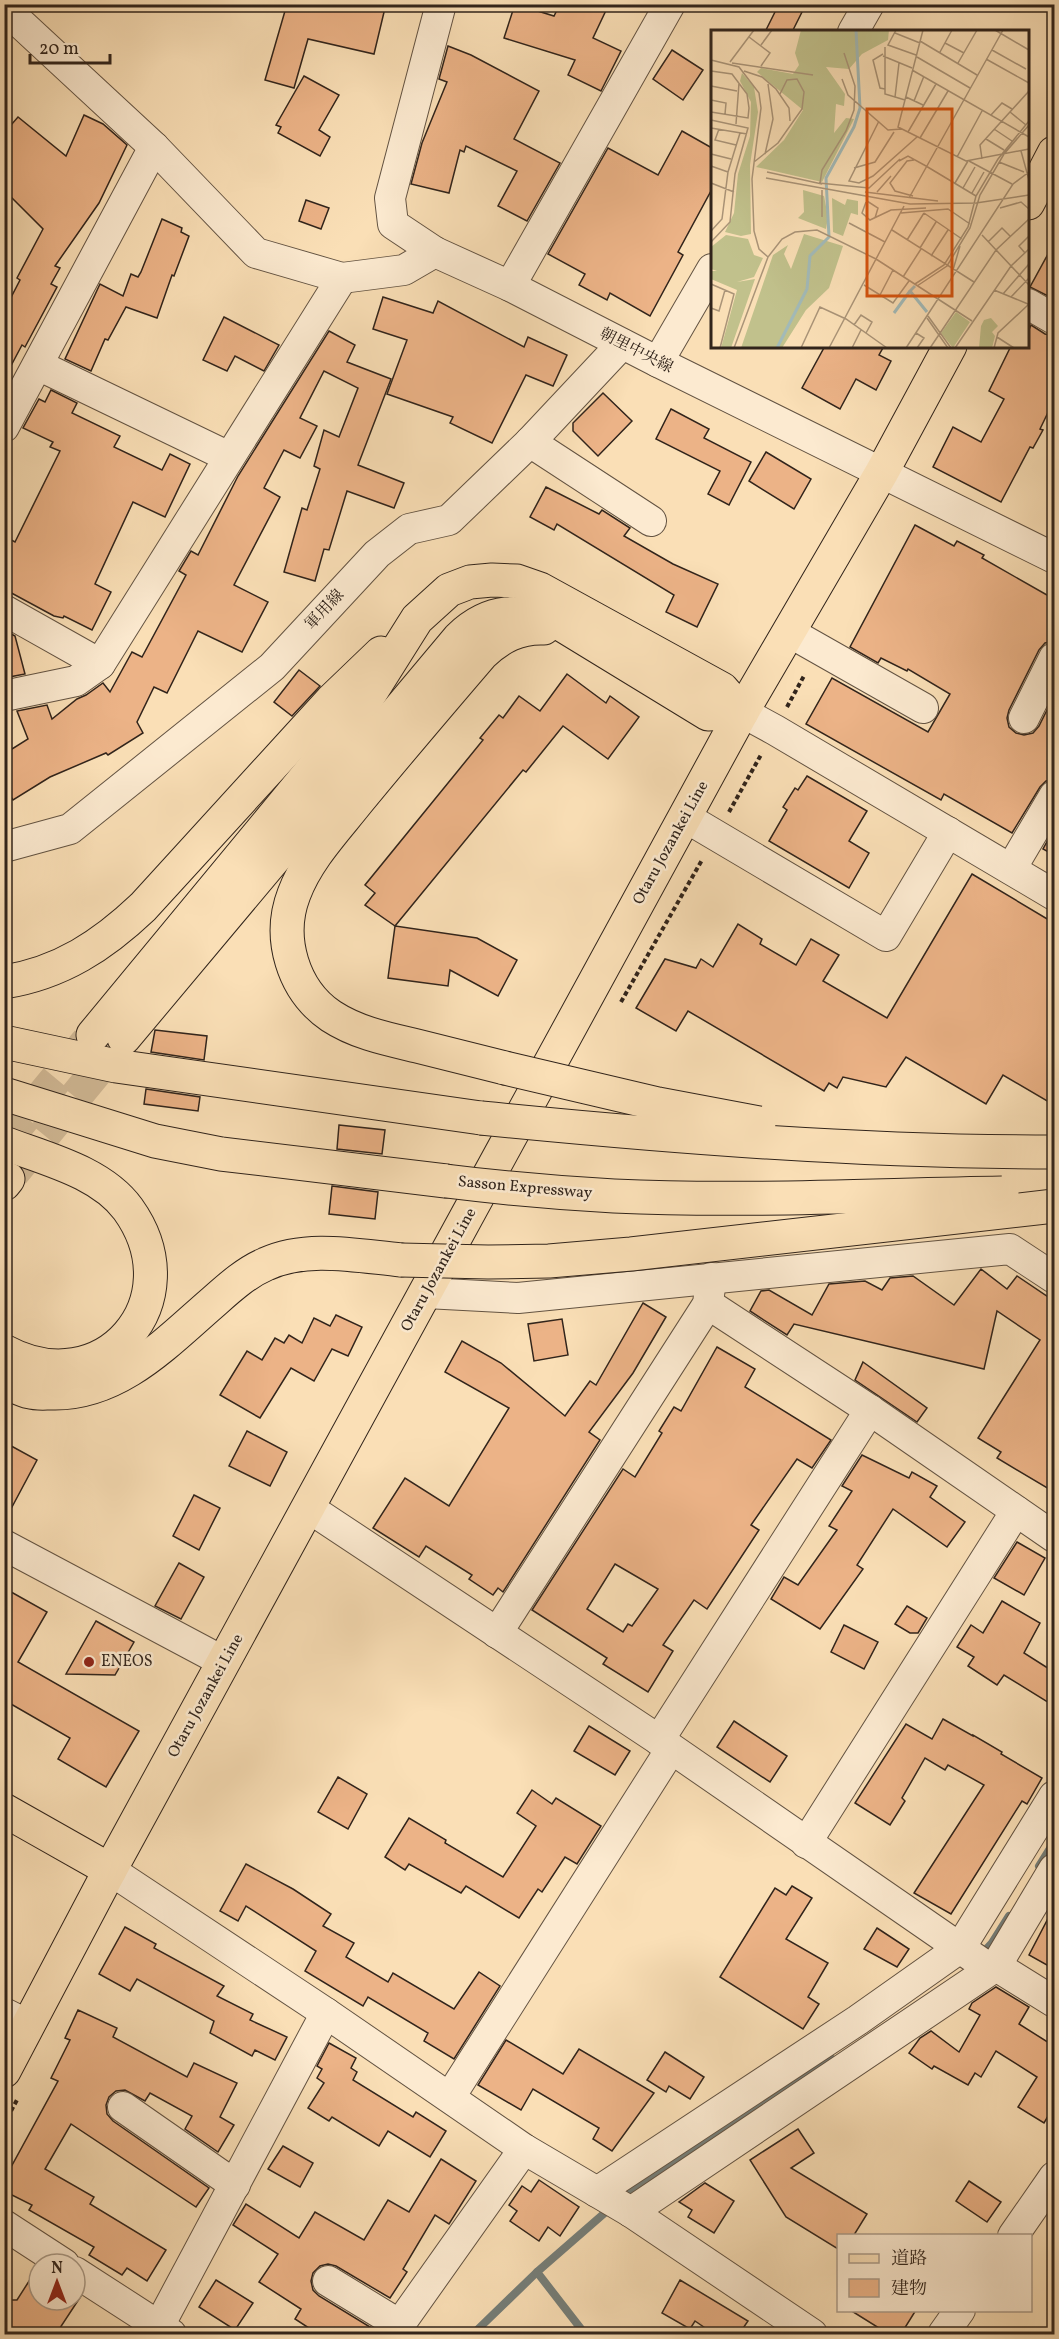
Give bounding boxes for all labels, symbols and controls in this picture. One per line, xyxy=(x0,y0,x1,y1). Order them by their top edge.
scale bar xyxy=(30,27,110,65)
inset map xyxy=(711,30,1029,348)
text: 20 m xyxy=(39,37,79,62)
street label: 朝里中央線 xyxy=(595,323,677,379)
street label: 軍用線 xyxy=(301,585,349,635)
street label: Otaru Jozankei Line xyxy=(628,777,714,909)
street label: Sasson Expressway xyxy=(457,1171,594,1205)
street label: Otaru Jozankei Line xyxy=(396,1204,482,1336)
street label: Otaru Jozankei Line xyxy=(163,1630,249,1762)
place label: ENEOS xyxy=(101,1651,153,1673)
marker: ENEOS xyxy=(82,1655,96,1669)
legend xyxy=(837,2234,1032,2312)
text: 道路 xyxy=(891,2247,927,2272)
north arrow xyxy=(27,2252,87,2312)
text: N xyxy=(51,2258,63,2280)
text: 建物 xyxy=(891,2277,927,2302)

